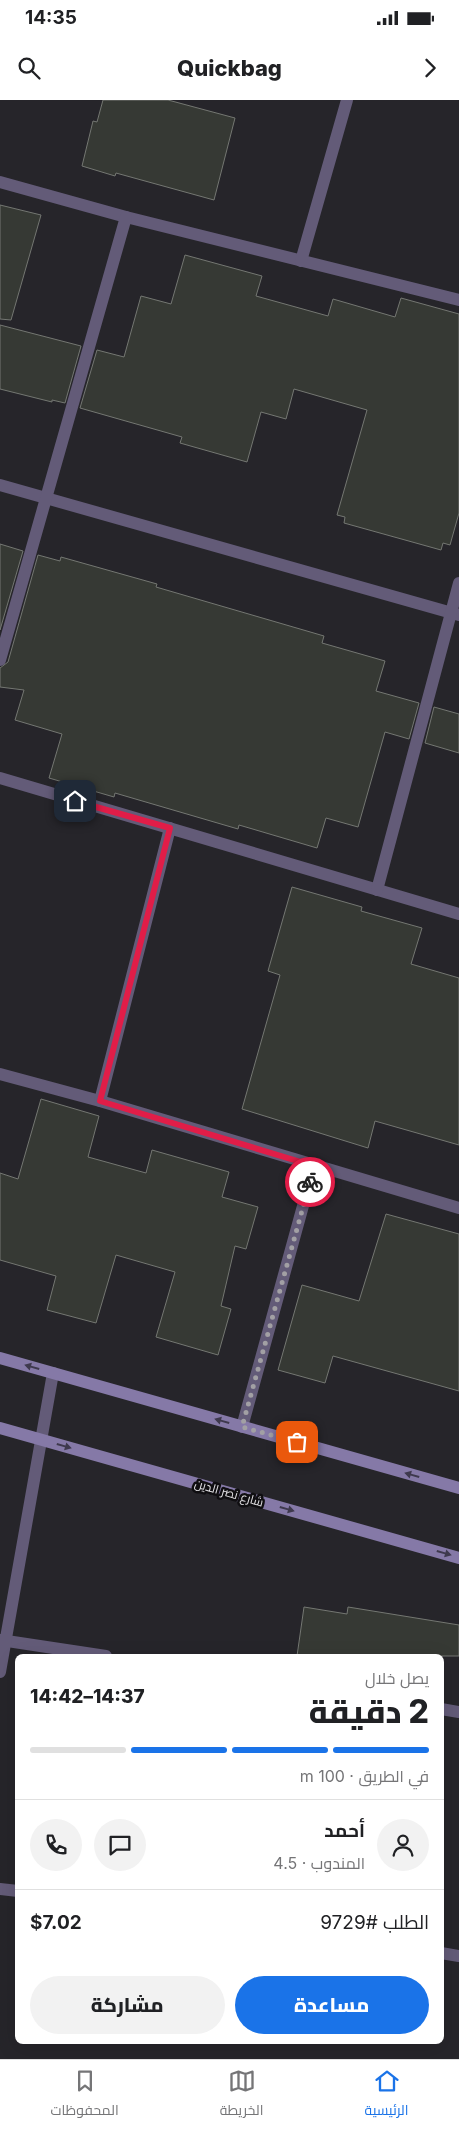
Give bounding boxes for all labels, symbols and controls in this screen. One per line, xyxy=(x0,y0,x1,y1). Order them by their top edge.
text: 14:35 xyxy=(25,6,77,29)
icon: search xyxy=(15,54,43,82)
icon: forward xyxy=(416,54,444,82)
text: Quickbag xyxy=(177,55,282,81)
pin xyxy=(54,780,96,822)
icon: home xyxy=(61,787,89,815)
courier xyxy=(285,1157,335,1207)
icon: bike xyxy=(296,1168,324,1196)
one-way arrow xyxy=(24,1363,40,1371)
one-way arrow xyxy=(214,1416,229,1424)
pin xyxy=(276,1421,318,1463)
icon: bag xyxy=(283,1428,311,1456)
one-way arrow xyxy=(56,1442,71,1450)
one-way arrow xyxy=(405,1470,420,1478)
street label: شارع نصر الدين xyxy=(193,1476,265,1511)
one-way arrow xyxy=(280,1505,295,1513)
one-way arrow xyxy=(436,1550,451,1558)
text: يصل خلال xyxy=(365,1668,429,1688)
text: 14:37–14:42 xyxy=(30,1685,145,1708)
text: 2 دقيقة xyxy=(309,1692,429,1731)
text: في الطريق · 100 m xyxy=(300,1766,429,1786)
button: phone xyxy=(30,1819,82,1871)
button: chat xyxy=(94,1819,146,1871)
text: أحمد xyxy=(324,1819,365,1842)
button: person xyxy=(377,1819,429,1871)
text: المندوب · 4.5 xyxy=(273,1853,365,1873)
text: $7.02 xyxy=(30,1911,82,1934)
text: الطلب #9729 xyxy=(320,1911,429,1934)
button: مشاركة xyxy=(30,1976,225,2034)
button: مساعدة xyxy=(235,1976,429,2034)
tab: المحفوظات xyxy=(51,2067,119,2123)
tab: الخريطة xyxy=(220,2067,263,2123)
tab: الرئيسية xyxy=(365,2067,408,2123)

